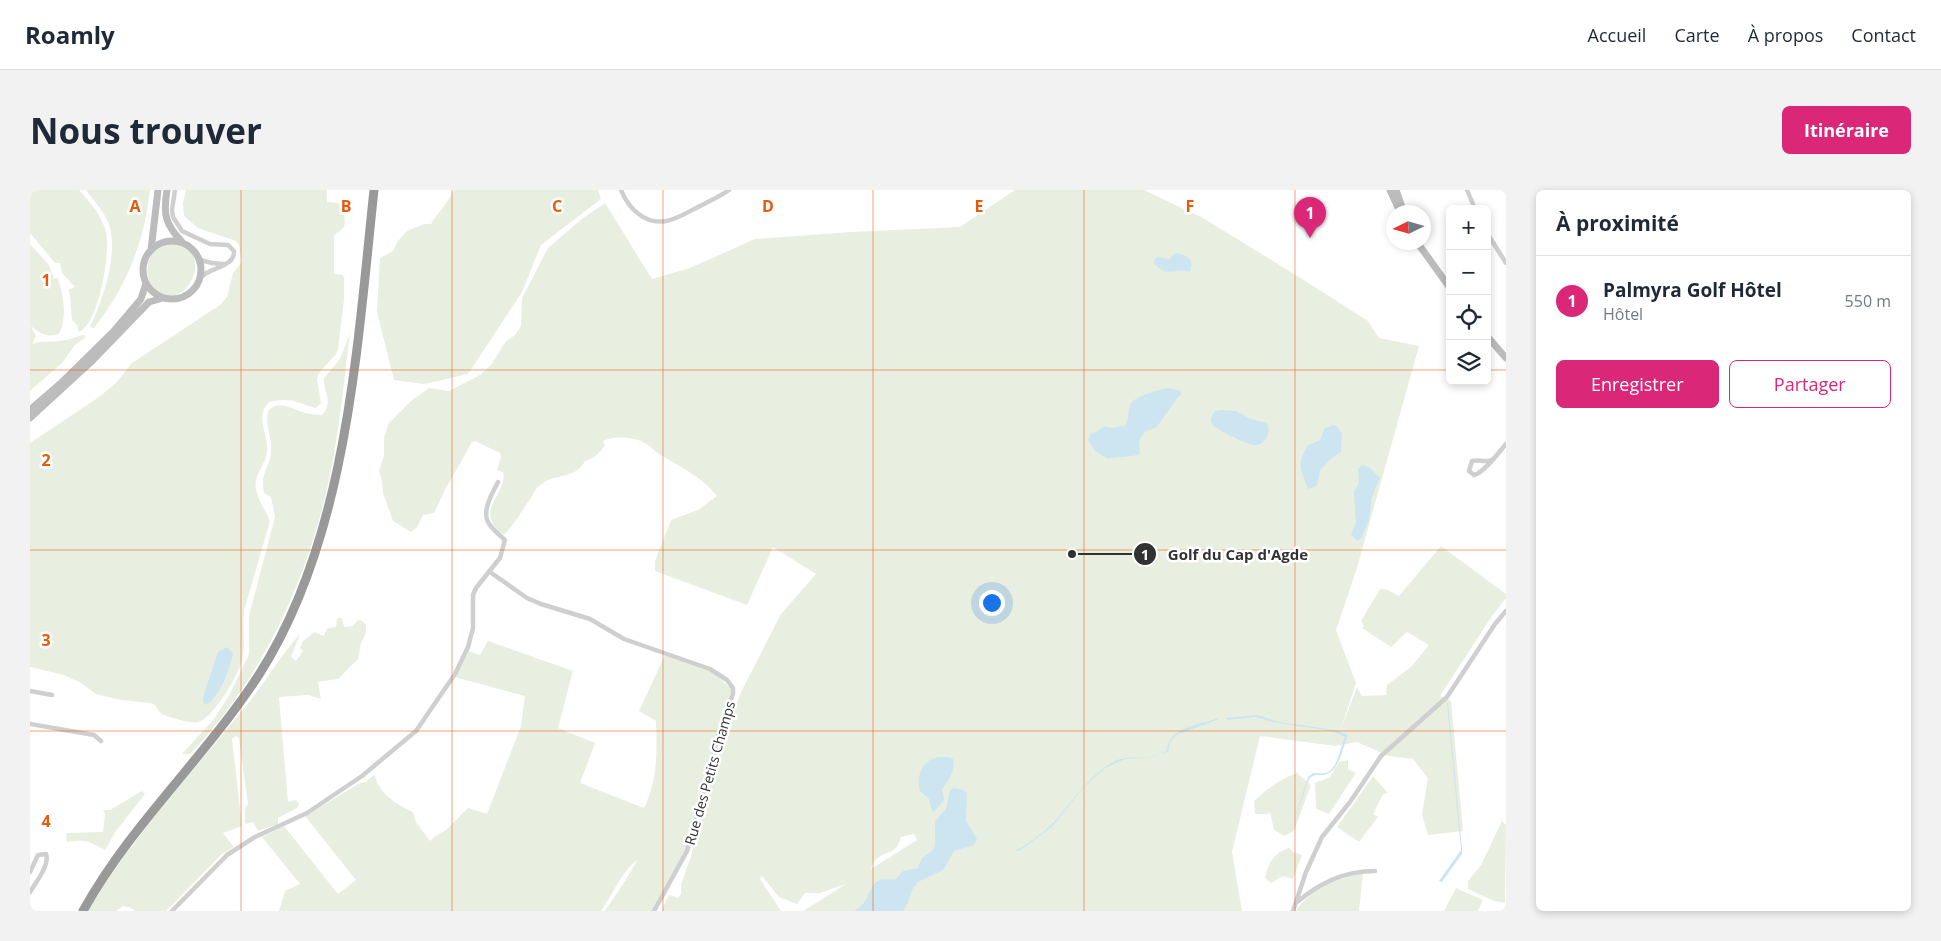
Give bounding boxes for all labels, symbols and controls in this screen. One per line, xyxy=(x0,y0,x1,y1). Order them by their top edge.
text: Roamly xyxy=(25,18,115,51)
text: Accueil xyxy=(1588,23,1646,47)
text: Carte xyxy=(1674,23,1720,47)
text: À propos xyxy=(1748,23,1823,47)
text: Contact xyxy=(1851,23,1916,47)
button: Itinéraire xyxy=(1782,106,1911,154)
text: Nous trouver xyxy=(30,107,262,154)
text: A xyxy=(129,195,141,217)
text: B xyxy=(341,195,351,217)
text: C xyxy=(552,195,562,217)
text: D xyxy=(762,195,774,217)
text: E xyxy=(975,195,984,217)
text: F xyxy=(1186,195,1194,217)
pin: 1 xyxy=(1294,197,1326,238)
north arrow xyxy=(1386,205,1431,250)
map controls xyxy=(1446,205,1491,385)
button: + xyxy=(1446,205,1491,250)
text: À proximité xyxy=(1556,209,1679,237)
button: − xyxy=(1446,250,1491,295)
text: 1 xyxy=(41,269,51,291)
text: Palmyra Golf Hôtel xyxy=(1603,277,1782,303)
text: 1 xyxy=(1567,290,1577,312)
text: 550 m xyxy=(1845,290,1891,312)
button: locate xyxy=(1446,295,1491,340)
text: Hôtel xyxy=(1603,303,1643,325)
button: layers xyxy=(1446,340,1491,385)
button: Enregistrer xyxy=(1556,360,1719,408)
button: Partager xyxy=(1729,360,1891,408)
text: 2 xyxy=(41,449,51,471)
callout: Golf du Cap d'Agde xyxy=(1133,539,1318,569)
text: 1 xyxy=(1141,544,1149,564)
text: Golf du Cap d'Agde xyxy=(1168,544,1308,564)
your location xyxy=(979,590,1005,616)
text: 3 xyxy=(41,629,51,651)
street label: Rue des Petits Champs xyxy=(680,698,739,847)
text: 4 xyxy=(41,810,51,832)

